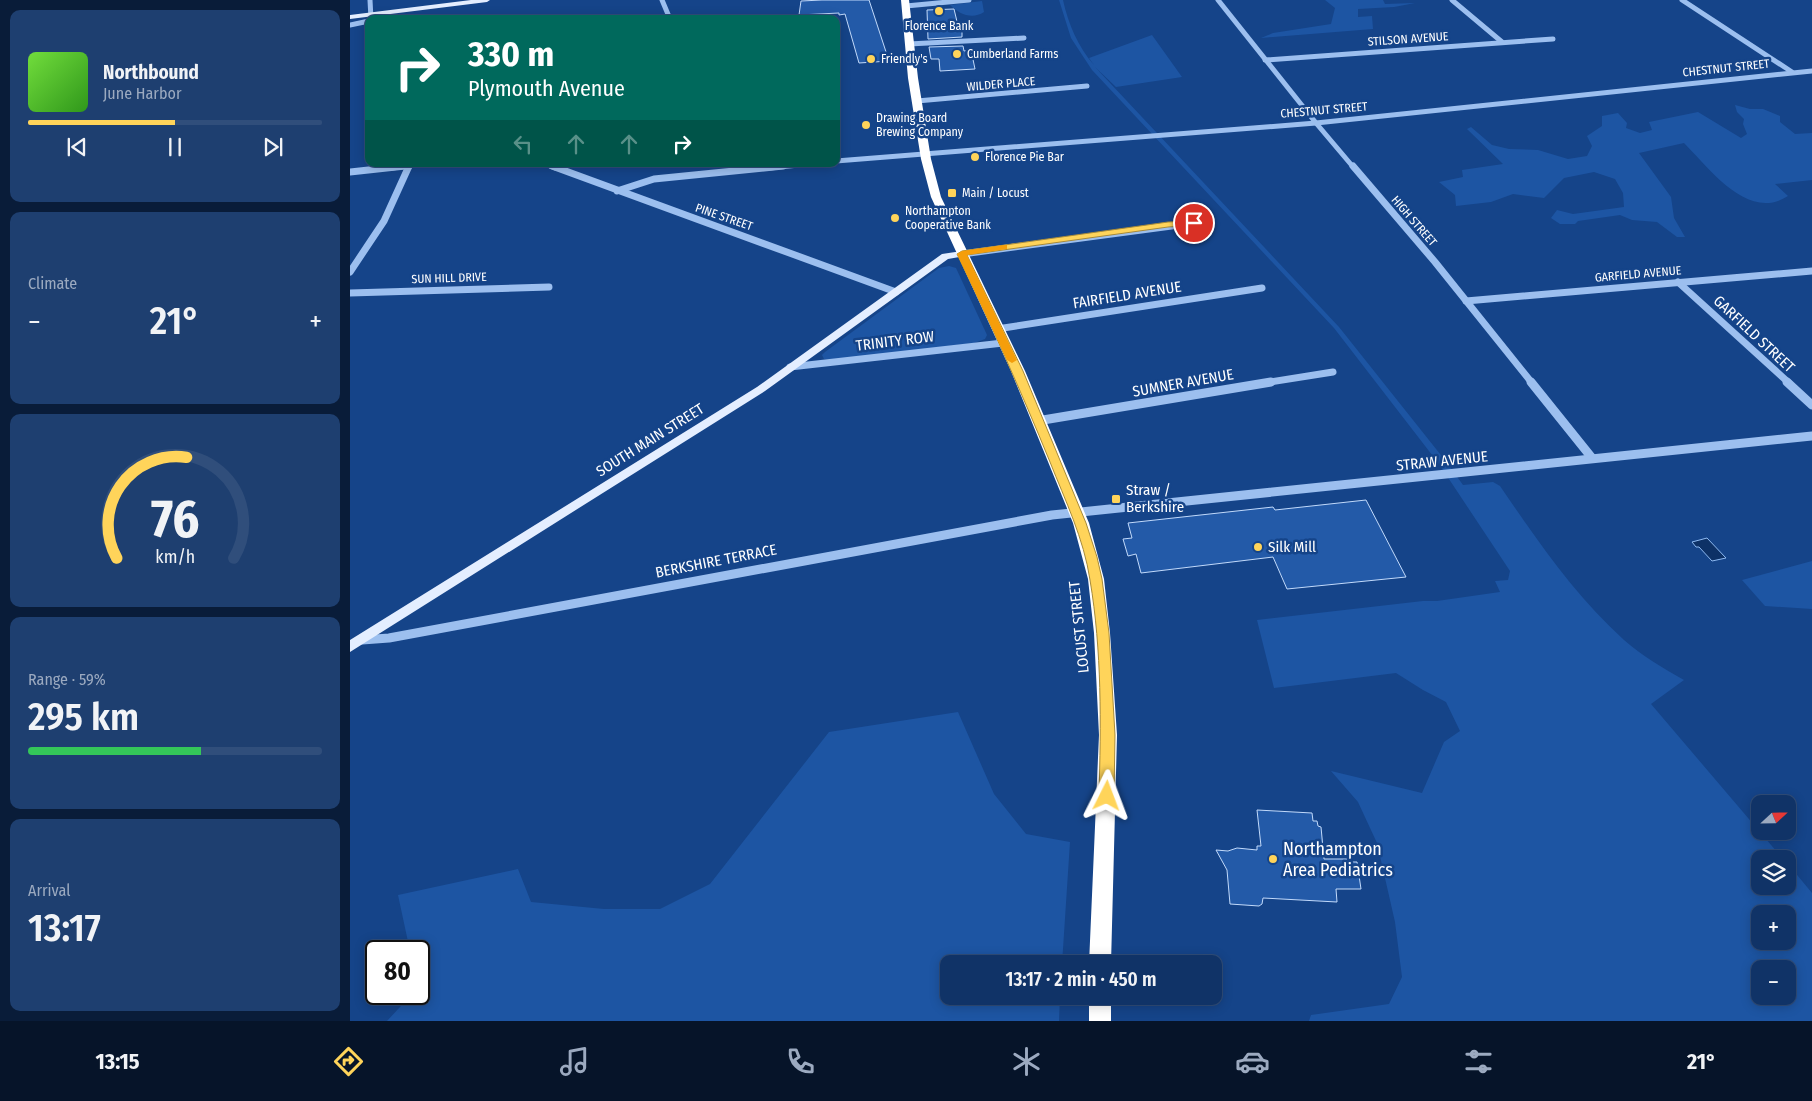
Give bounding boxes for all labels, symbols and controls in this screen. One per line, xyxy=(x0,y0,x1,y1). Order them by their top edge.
marker: Florence Bank xyxy=(933,5,945,17)
place label: Florence Bank xyxy=(905,19,974,33)
street label: STILSON AVENUE xyxy=(1367,29,1449,49)
text: 330 m xyxy=(468,33,554,75)
icon: right xyxy=(385,35,450,100)
place label: Cumberland Farms xyxy=(967,47,1058,61)
marker: Cumberland Farms xyxy=(951,48,963,60)
place label: Friendly's xyxy=(881,52,928,66)
marker: Friendly's xyxy=(865,53,877,65)
street label: CHESTNUT STREET xyxy=(1682,56,1771,80)
text: Northbound xyxy=(103,61,199,84)
street label: WILDER PLACE xyxy=(966,74,1036,94)
text: Plymouth Avenue xyxy=(468,75,625,102)
text: June Harbor xyxy=(103,84,181,103)
street label: CHESTNUT STREET xyxy=(1280,99,1369,121)
place label: Drawing Board Brewing Company xyxy=(876,111,964,139)
marker: Drawing Board Brewing Company xyxy=(860,119,872,131)
icon: left xyxy=(509,130,537,158)
icon: ahead xyxy=(562,130,590,158)
icon: ahead xyxy=(615,130,643,158)
icon: right xyxy=(668,130,696,158)
icon: previous xyxy=(63,133,91,161)
icon: pause xyxy=(161,133,189,161)
icon: next xyxy=(259,133,287,161)
place label: Florence Pie Bar xyxy=(985,150,1065,164)
marker: Florence Pie Bar xyxy=(969,151,981,163)
place label: Main / Locust xyxy=(962,186,1029,200)
marker: Main / Locust xyxy=(946,187,958,199)
street label: HIGH STREET xyxy=(1388,193,1440,249)
street label: PINE STREET xyxy=(693,201,755,233)
pin xyxy=(1173,202,1215,244)
place label: Northampton Cooperative Bank xyxy=(905,204,991,232)
icon: arrive xyxy=(1180,209,1208,237)
marker: Northampton Cooperative Bank xyxy=(889,212,901,224)
street label: GARFIELD AVENUE xyxy=(1594,263,1682,285)
street label: SUN HILL DRIVE xyxy=(411,270,487,286)
text: Climate xyxy=(28,274,77,293)
street label: FAIRFIELD AVENUE xyxy=(1071,278,1183,312)
street label: GARFIELD STREET xyxy=(1710,292,1798,376)
text: 21° xyxy=(150,298,200,344)
text: − xyxy=(28,305,41,338)
text: + xyxy=(309,305,322,338)
street label: TRINITY ROW xyxy=(855,327,935,355)
street label: SUMNER AVENUE xyxy=(1131,365,1235,401)
street label: SOUTH MAIN STREET xyxy=(593,400,707,480)
street label: STRAW AVENUE xyxy=(1395,447,1489,475)
place label: Straw / Berkshire xyxy=(1126,481,1184,516)
text: 76 xyxy=(151,488,199,551)
marker: Straw / Berkshire xyxy=(1110,493,1122,505)
place label: Silk Mill xyxy=(1268,538,1316,556)
street label: BERKSHIRE TERRACE xyxy=(654,540,778,582)
marker: Silk Mill xyxy=(1252,541,1264,553)
text: km/h xyxy=(155,546,195,568)
street label: LOCUST STREET xyxy=(1065,580,1093,674)
text: Range · 59% xyxy=(28,670,106,689)
text: 295 km xyxy=(28,694,139,740)
position arrow xyxy=(1080,769,1132,821)
north arrow xyxy=(1751,795,1796,840)
map controls xyxy=(1751,795,1796,1005)
place label: Northampton Area Pediatrics xyxy=(1283,838,1393,881)
button: layers xyxy=(1751,850,1796,895)
marker: Northampton Area Pediatrics xyxy=(1267,853,1279,865)
text: Arrival xyxy=(28,881,70,900)
text: 13:17 xyxy=(28,905,101,951)
button: + xyxy=(1751,905,1796,950)
speed limit sign: 80 xyxy=(365,940,430,1005)
button: − xyxy=(1751,960,1796,1005)
text: 13:17 · 2 min · 450 m xyxy=(1006,968,1156,991)
icon: directions xyxy=(331,1044,366,1079)
icon: music xyxy=(557,1044,592,1079)
icon: phone xyxy=(783,1044,818,1079)
icon: climate xyxy=(1009,1044,1044,1079)
icon: car xyxy=(1235,1044,1270,1079)
icon: filters xyxy=(1461,1044,1496,1079)
text: 13:15 xyxy=(96,1048,140,1075)
text: 21° xyxy=(1687,1048,1716,1075)

